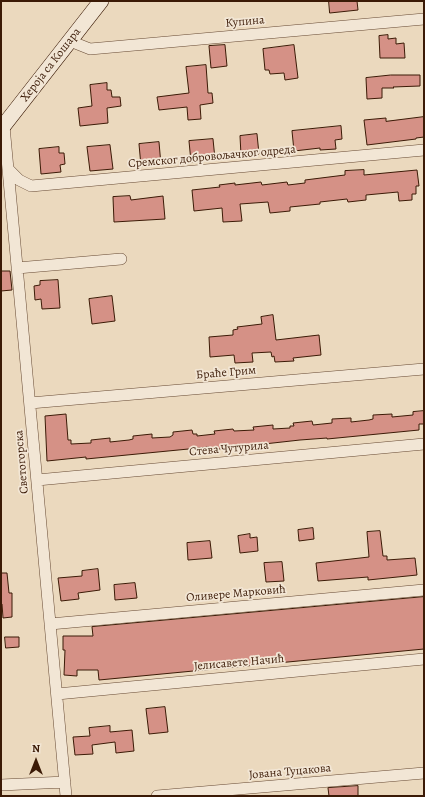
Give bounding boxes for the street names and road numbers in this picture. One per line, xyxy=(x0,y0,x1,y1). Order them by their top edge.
street label: Купина xyxy=(225,13,265,31)
street label: Хероја са Кошара xyxy=(18,25,84,105)
street label: Сремског добровољачког одреда xyxy=(128,143,296,171)
street label: Браће Грим xyxy=(195,363,257,383)
street label: Светогорска xyxy=(12,430,32,494)
street label: Стева Чутурила xyxy=(189,438,269,460)
street label: Оливере Марковић xyxy=(186,582,286,606)
street label: Јелисавете Начић xyxy=(193,652,285,674)
street label: Јована Туцакова xyxy=(248,761,332,783)

